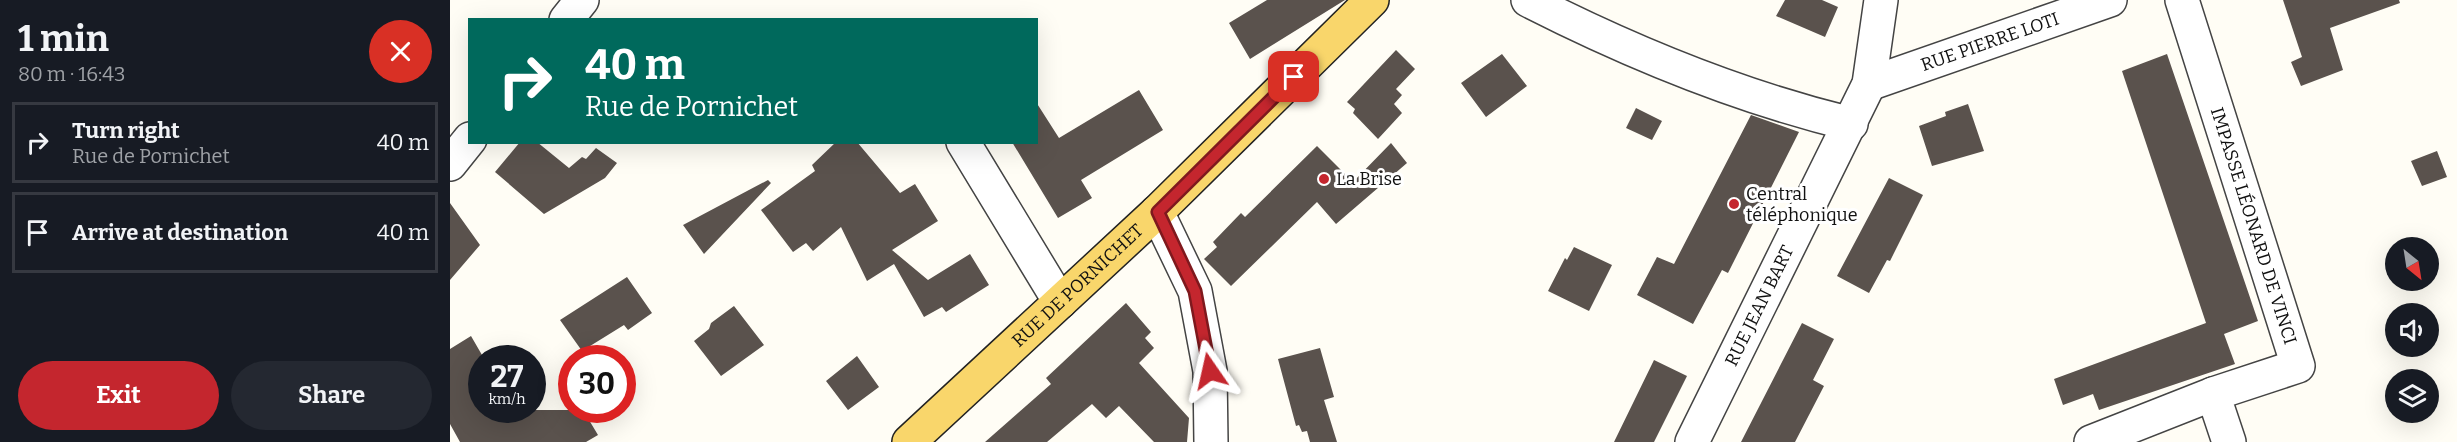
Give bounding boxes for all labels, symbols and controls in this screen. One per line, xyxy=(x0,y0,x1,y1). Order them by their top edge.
street label: RUE PIERRE LOTI xyxy=(1918,8,2062,76)
text: 1 min xyxy=(18,17,109,61)
button: close xyxy=(369,20,432,83)
text: 40 m xyxy=(585,40,685,90)
icon: right xyxy=(486,42,564,120)
pin xyxy=(1268,51,1319,102)
icon: arrive xyxy=(1277,60,1310,93)
text: 80 m · 16:43 xyxy=(18,62,125,86)
text: Rue de Pornichet xyxy=(585,91,798,123)
street label: IMPASSE LÉONARD DE VINCI xyxy=(2206,105,2301,347)
text: Turn right xyxy=(72,117,180,144)
icon: right xyxy=(21,126,54,159)
text: 40 m xyxy=(377,129,429,156)
text: Rue de Pornichet xyxy=(72,144,230,168)
place label: La Brise xyxy=(1336,168,1402,190)
marker: La Brise xyxy=(1317,172,1331,186)
place label: Central téléphonique xyxy=(1746,183,1858,226)
marker: Central téléphonique xyxy=(1727,197,1741,211)
icon: arrive xyxy=(21,216,54,249)
text: Arrive at destination xyxy=(72,219,288,246)
text: 40 m xyxy=(377,219,429,246)
street label: RUE DE PORNICHET xyxy=(1008,219,1148,352)
north arrow xyxy=(2385,237,2439,291)
map controls xyxy=(2385,237,2439,423)
street label: RUE JEAN BART xyxy=(1720,241,1799,370)
button: sound xyxy=(2385,303,2439,357)
position arrow xyxy=(1178,339,1242,403)
speed limit sign: 30 xyxy=(558,345,636,423)
text: 27 xyxy=(491,359,523,395)
button: Exit xyxy=(18,361,219,430)
button: Share xyxy=(231,361,432,430)
button: layers xyxy=(2385,369,2439,423)
text: km/h xyxy=(488,390,526,408)

